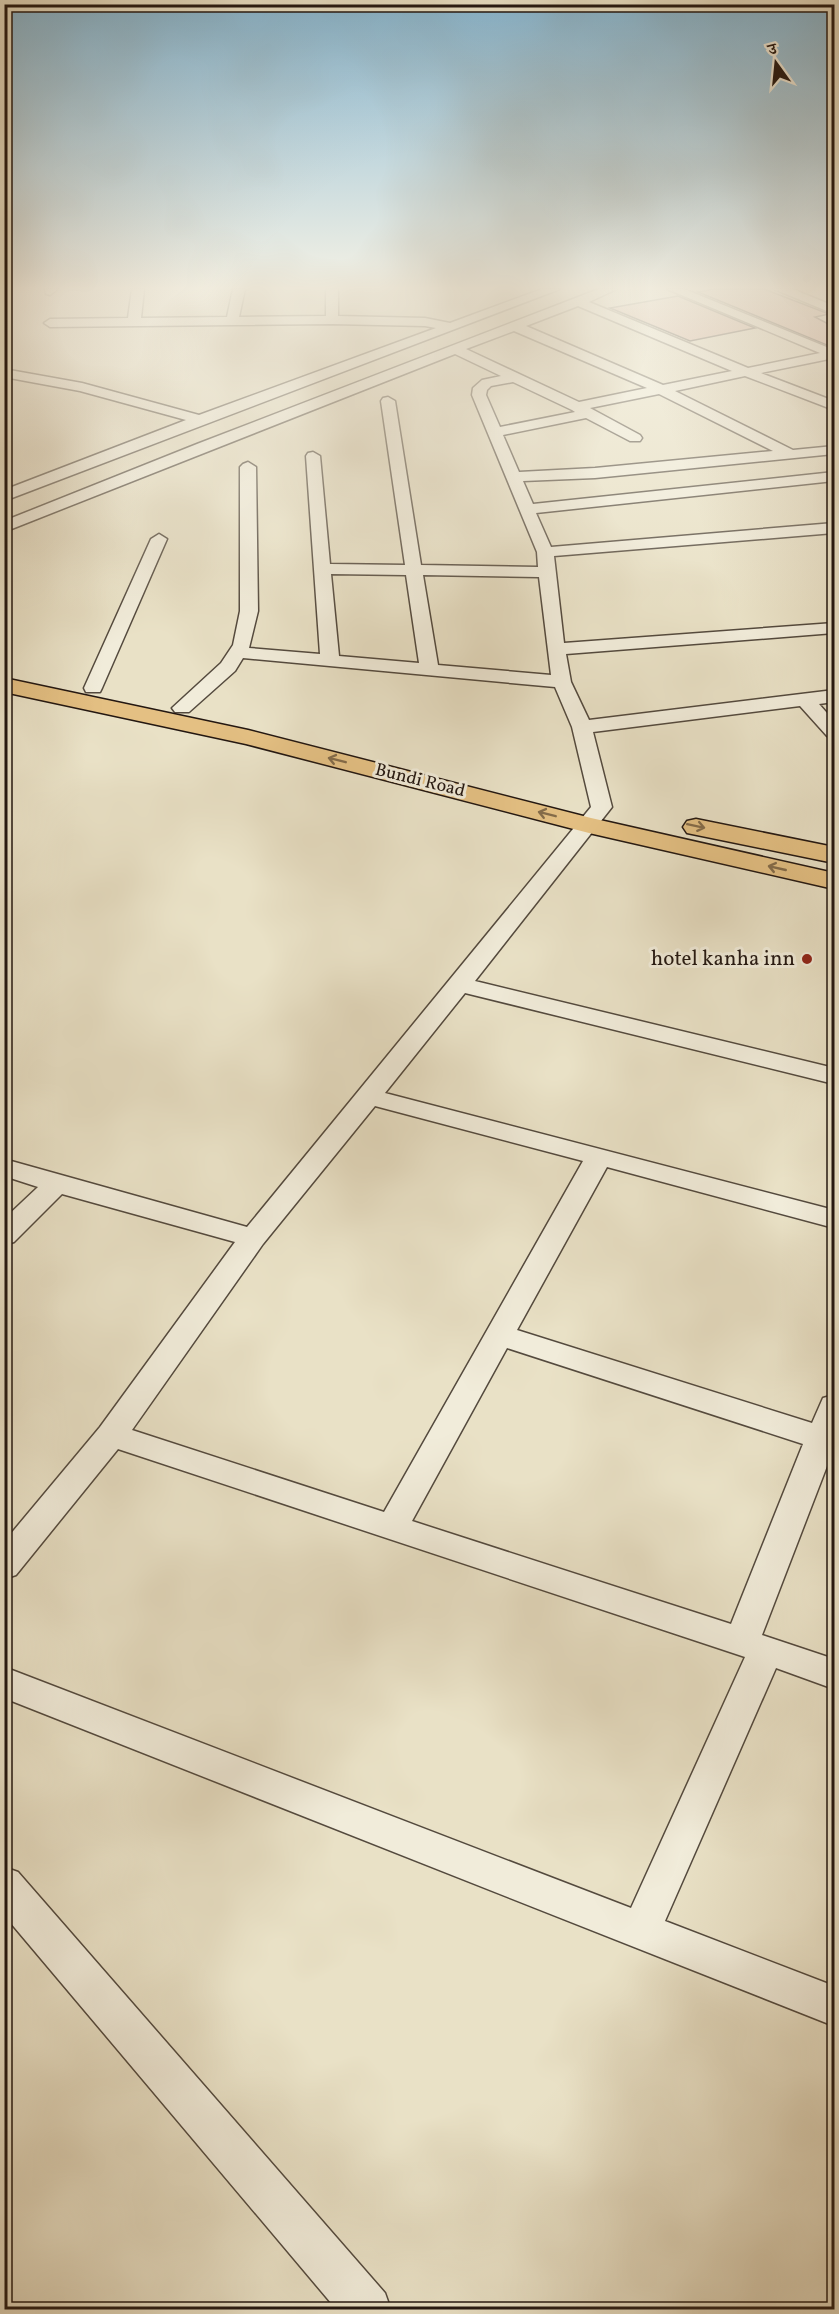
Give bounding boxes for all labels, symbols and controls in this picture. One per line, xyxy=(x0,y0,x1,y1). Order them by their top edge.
north arrow xyxy=(746,33,806,93)
text: उ xyxy=(765,38,781,62)
one-way arrow xyxy=(328,754,347,765)
street label: Bundi Road xyxy=(372,758,468,804)
one-way arrow xyxy=(537,808,556,819)
one-way arrow xyxy=(686,821,705,833)
one-way arrow xyxy=(768,861,787,873)
place label: hotel kanha inn xyxy=(651,945,795,974)
marker: hotel kanha inn xyxy=(800,952,814,966)

